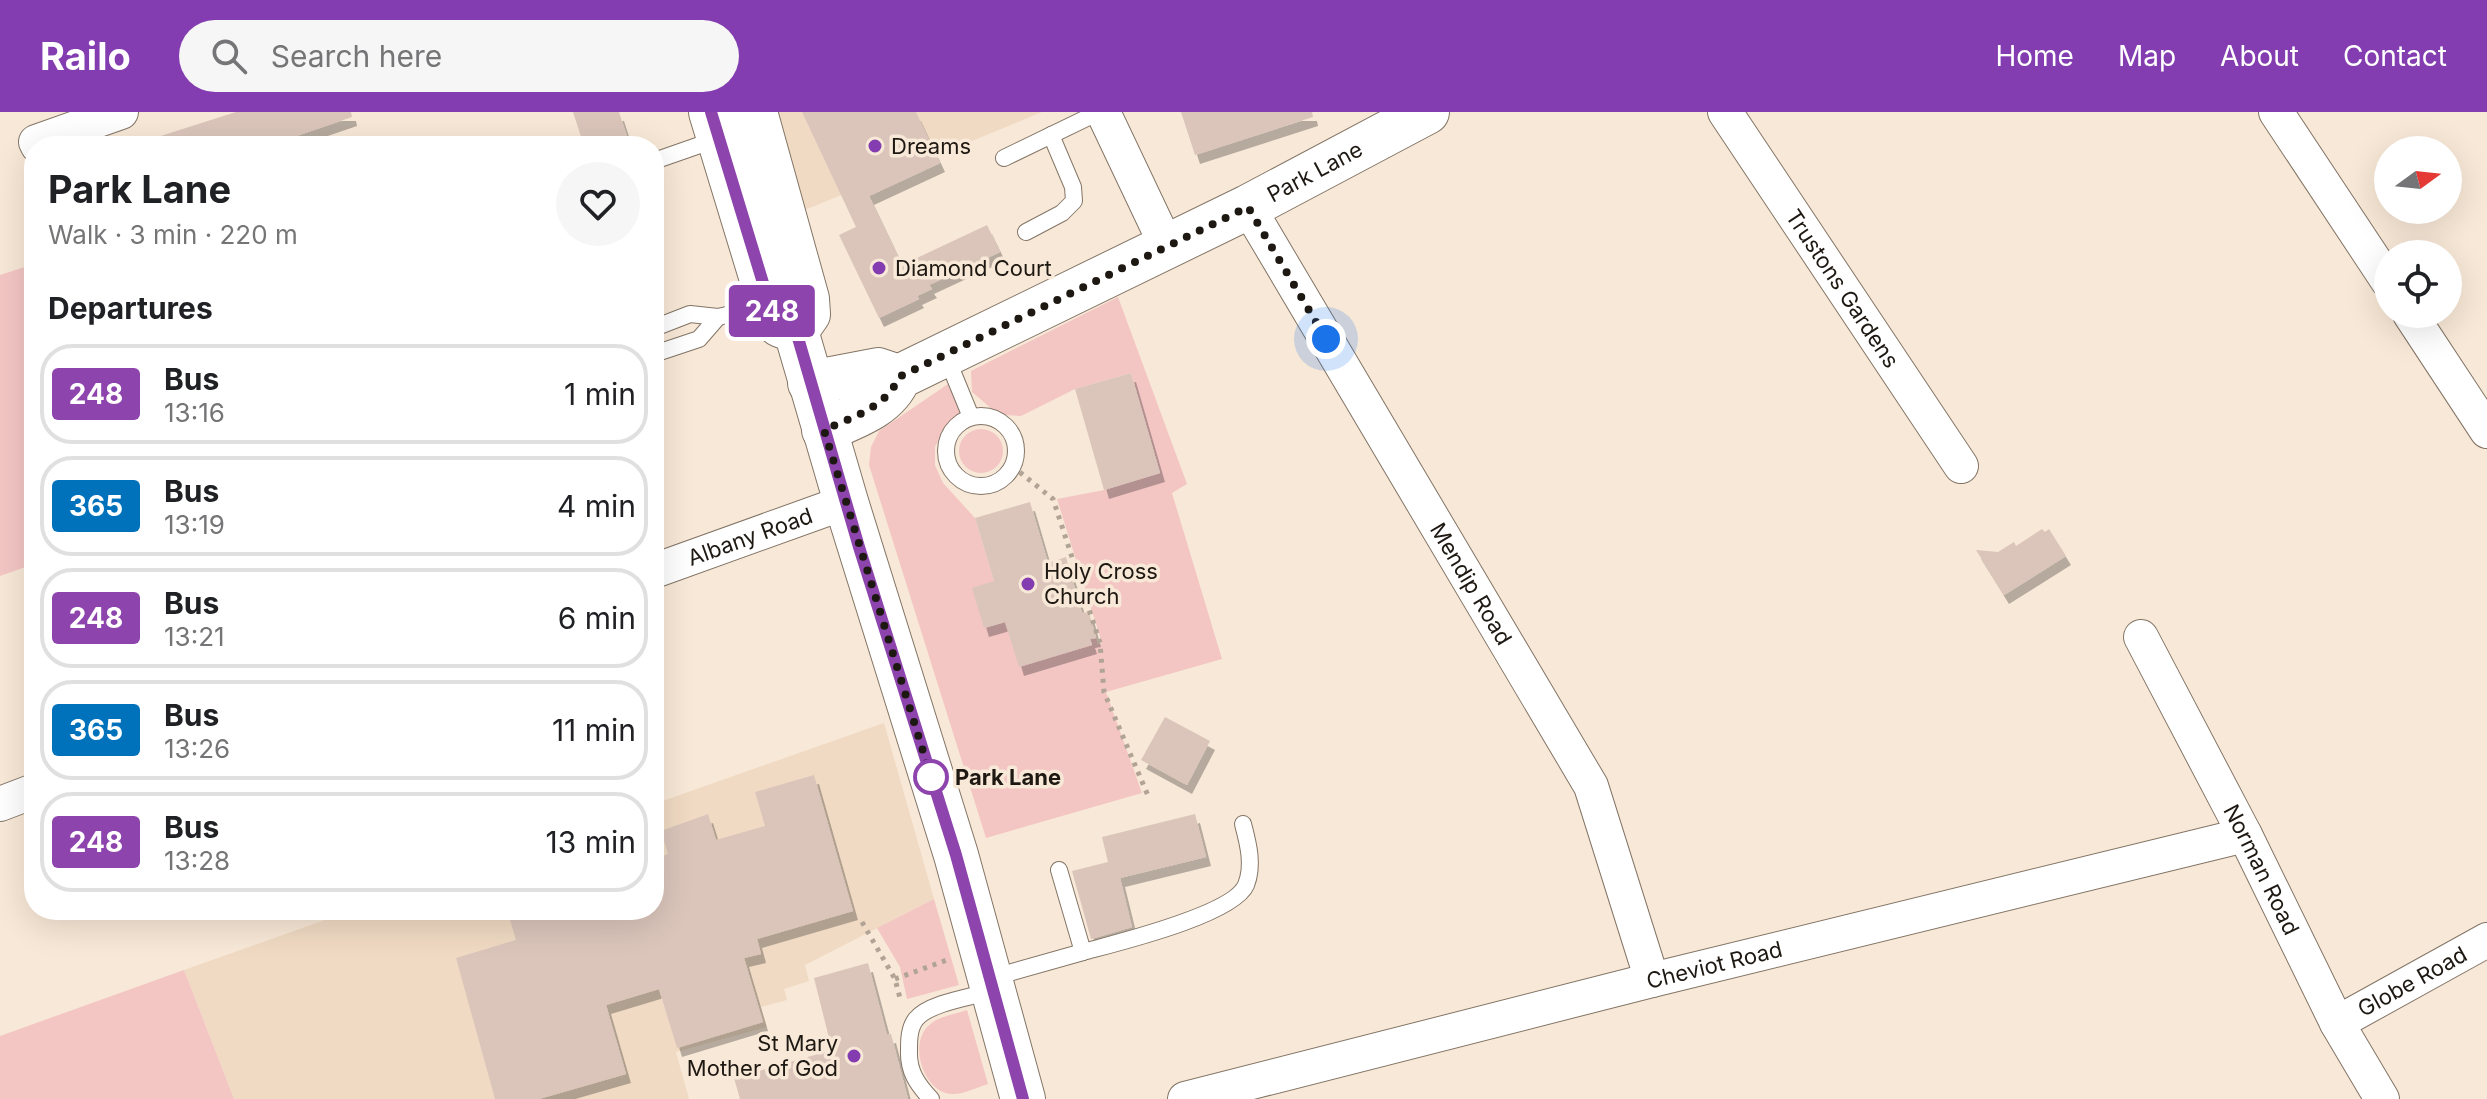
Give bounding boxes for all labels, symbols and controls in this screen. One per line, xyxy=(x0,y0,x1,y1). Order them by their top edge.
search box xyxy=(179,20,739,92)
text: Railo xyxy=(40,33,131,79)
icon: search xyxy=(207,34,251,78)
text: Search here xyxy=(271,38,442,74)
text: Home xyxy=(1995,39,2074,73)
text: Map xyxy=(2118,39,2176,73)
text: About xyxy=(2220,39,2299,73)
text: Contact xyxy=(2343,39,2447,73)
place label: Dreams xyxy=(891,133,971,159)
street label: Park Lane xyxy=(1263,136,1367,208)
north arrow xyxy=(2374,136,2462,224)
map controls xyxy=(2374,136,2462,328)
marker: Dreams xyxy=(866,137,884,155)
button: heart xyxy=(556,162,640,246)
text: Park Lane xyxy=(48,166,231,212)
street label: Trustons Gardens xyxy=(1781,204,1905,372)
text: Walk · 3 min · 220 m xyxy=(48,219,298,250)
button: locate xyxy=(2374,240,2462,328)
place label: Diamond Court xyxy=(895,255,1052,281)
marker: Diamond Court xyxy=(870,259,888,277)
line badge: 248 xyxy=(726,285,818,337)
text: Departures xyxy=(48,290,213,326)
text: 248 xyxy=(745,294,799,328)
your location xyxy=(1306,319,1346,359)
text: Bus xyxy=(164,361,219,397)
text: 1 min xyxy=(564,376,636,412)
text: 248 xyxy=(69,377,123,411)
text: 13:16 xyxy=(164,397,225,428)
text: Bus xyxy=(164,473,219,509)
text: 4 min xyxy=(557,488,636,524)
text: 365 xyxy=(69,489,123,523)
street label: Albany Road xyxy=(684,502,816,571)
text: 13:19 xyxy=(164,509,225,540)
street label: Mendip Road xyxy=(1425,518,1517,650)
place label: Holy Cross Church xyxy=(1044,558,1158,609)
marker: Holy Cross Church xyxy=(1019,575,1037,593)
text: Bus xyxy=(164,585,219,621)
text: 6 min xyxy=(558,600,636,636)
text: 248 xyxy=(69,601,123,635)
text: 13:21 xyxy=(164,621,225,652)
text: Bus xyxy=(164,697,219,733)
text: 11 min xyxy=(552,712,636,748)
text: 365 xyxy=(69,713,123,747)
text: 13:26 xyxy=(164,733,230,764)
marker: Park Lane xyxy=(914,760,948,794)
place label: Park Lane xyxy=(955,764,1061,790)
street label: Norman Road xyxy=(2218,800,2305,939)
text: Bus xyxy=(164,809,219,845)
text: 13 min xyxy=(546,824,636,860)
text: 248 xyxy=(69,825,123,859)
text: 13:28 xyxy=(164,845,230,876)
street label: Cheviot Road xyxy=(1644,936,1785,994)
street label: Globe Road xyxy=(2353,941,2471,1022)
place label: St Mary Mother of God xyxy=(687,1030,838,1081)
marker: St Mary Mother of God xyxy=(845,1047,863,1065)

